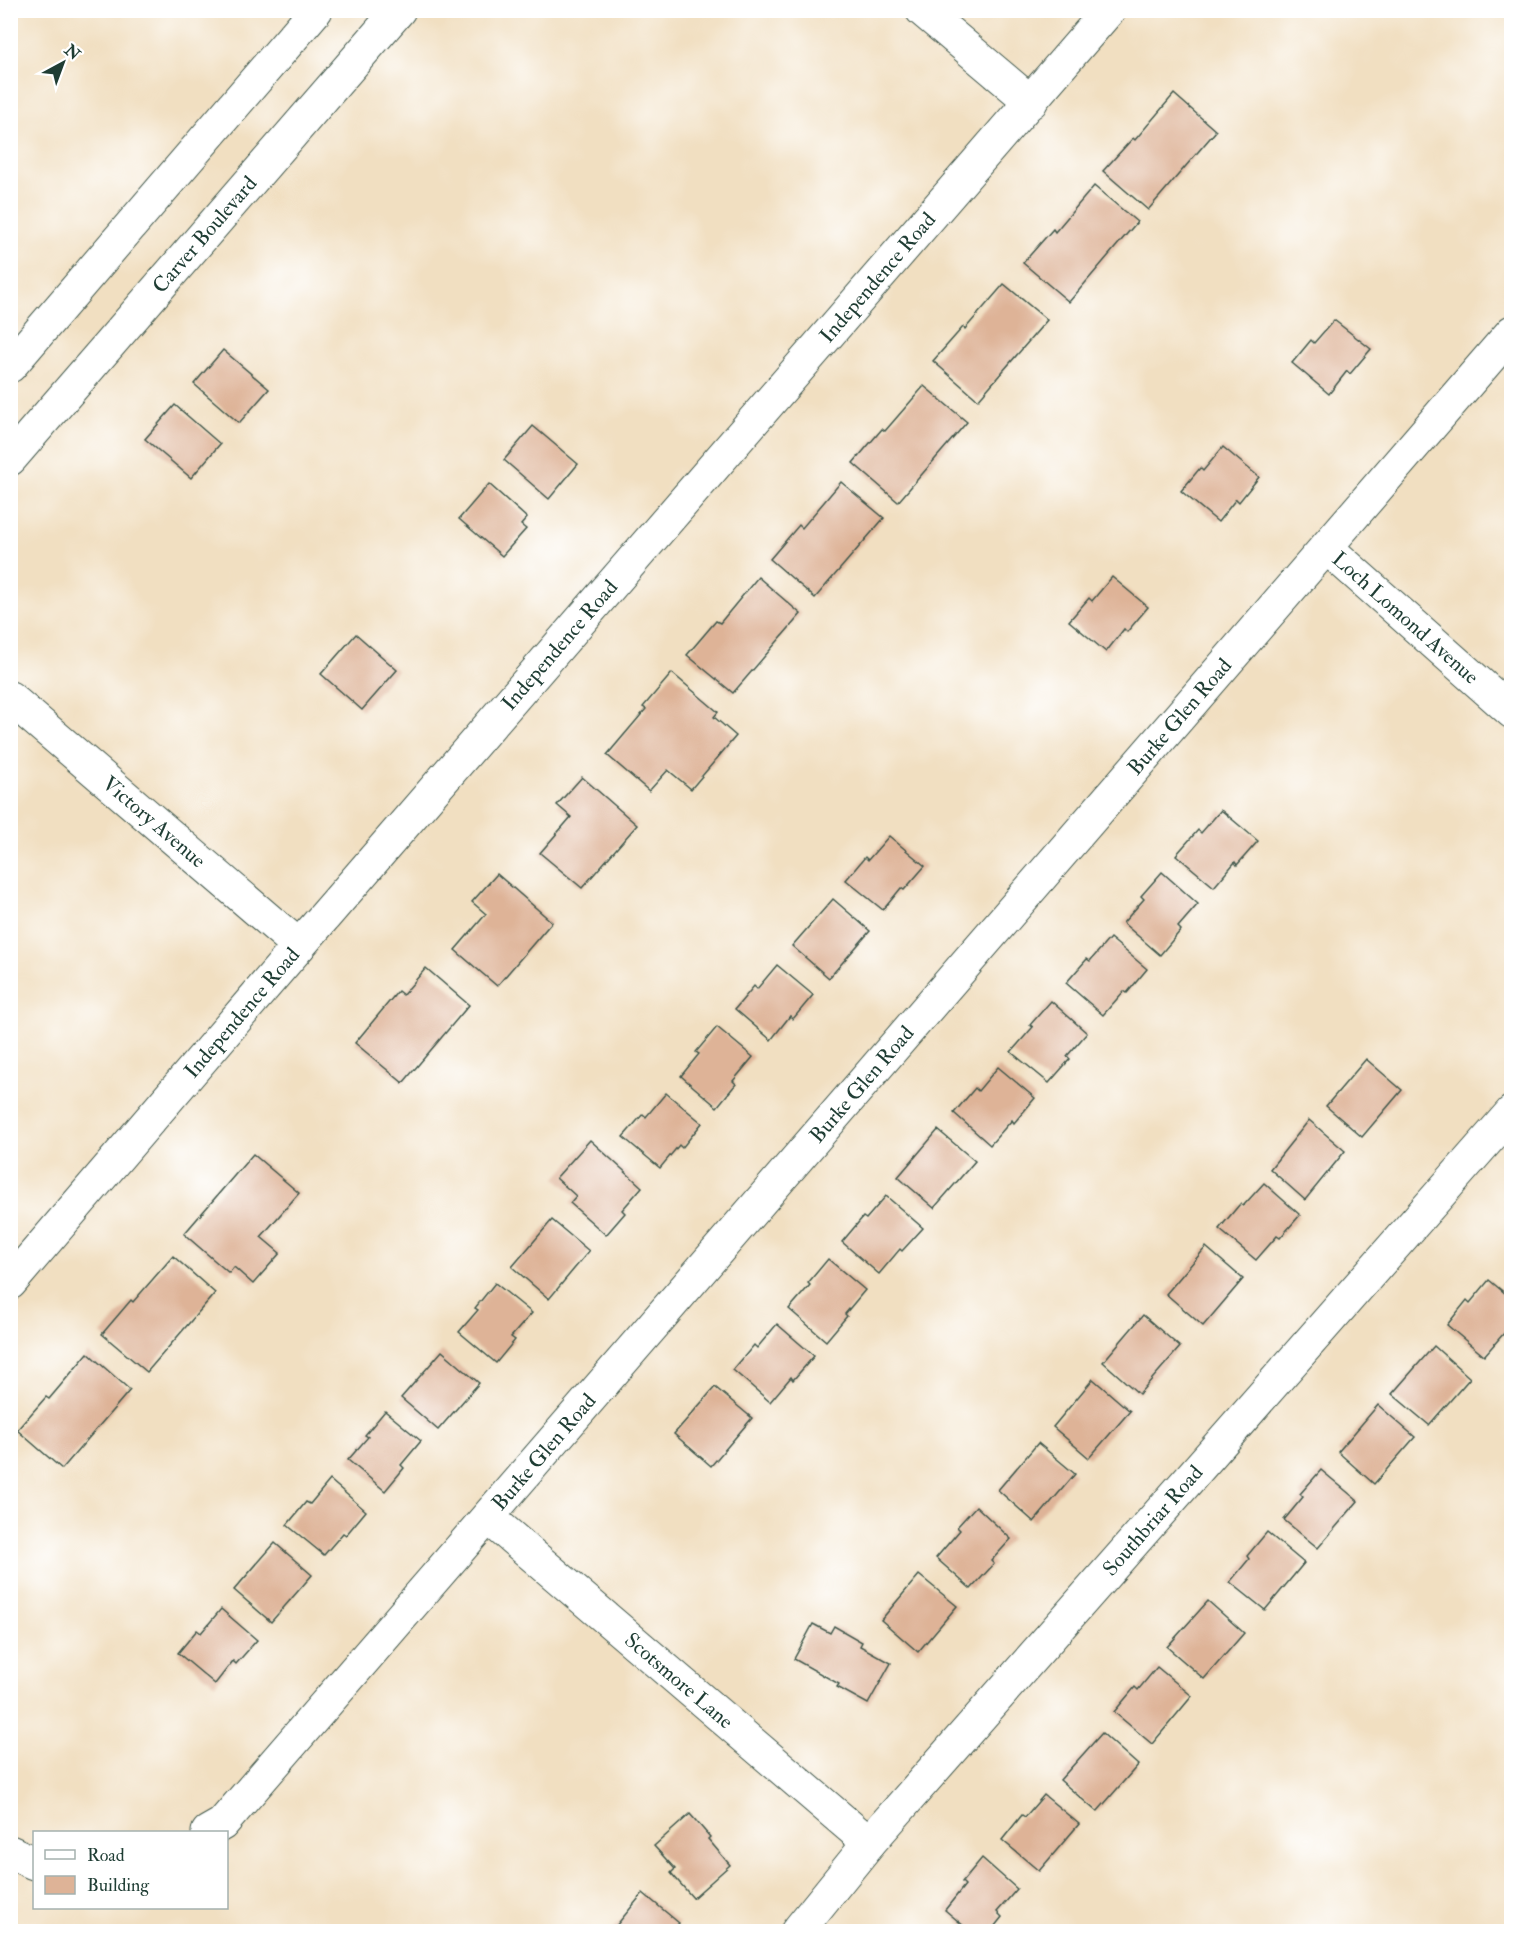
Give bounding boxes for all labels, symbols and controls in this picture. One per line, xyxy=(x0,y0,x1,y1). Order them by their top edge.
north arrow xyxy=(33,33,93,93)
text: N xyxy=(59,40,85,65)
street label: Carver Boulevard xyxy=(146,170,263,299)
street label: Independence Road xyxy=(814,206,942,348)
street label: Loch Lomond Avenue xyxy=(1326,545,1485,690)
street label: Independence Road xyxy=(496,574,624,716)
street label: Burke Glen Road xyxy=(1121,652,1238,781)
street label: Victory Avenue xyxy=(97,770,212,874)
street label: Independence Road xyxy=(178,941,306,1084)
street label: Burke Glen Road xyxy=(804,1020,920,1148)
street label: Burke Glen Road xyxy=(486,1387,602,1516)
street label: Southbriar Road xyxy=(1097,1459,1209,1582)
street label: Scotsmore Lane xyxy=(619,1626,739,1735)
legend xyxy=(33,1831,228,1909)
text: Road xyxy=(87,1844,125,1867)
text: Building xyxy=(87,1874,150,1897)

